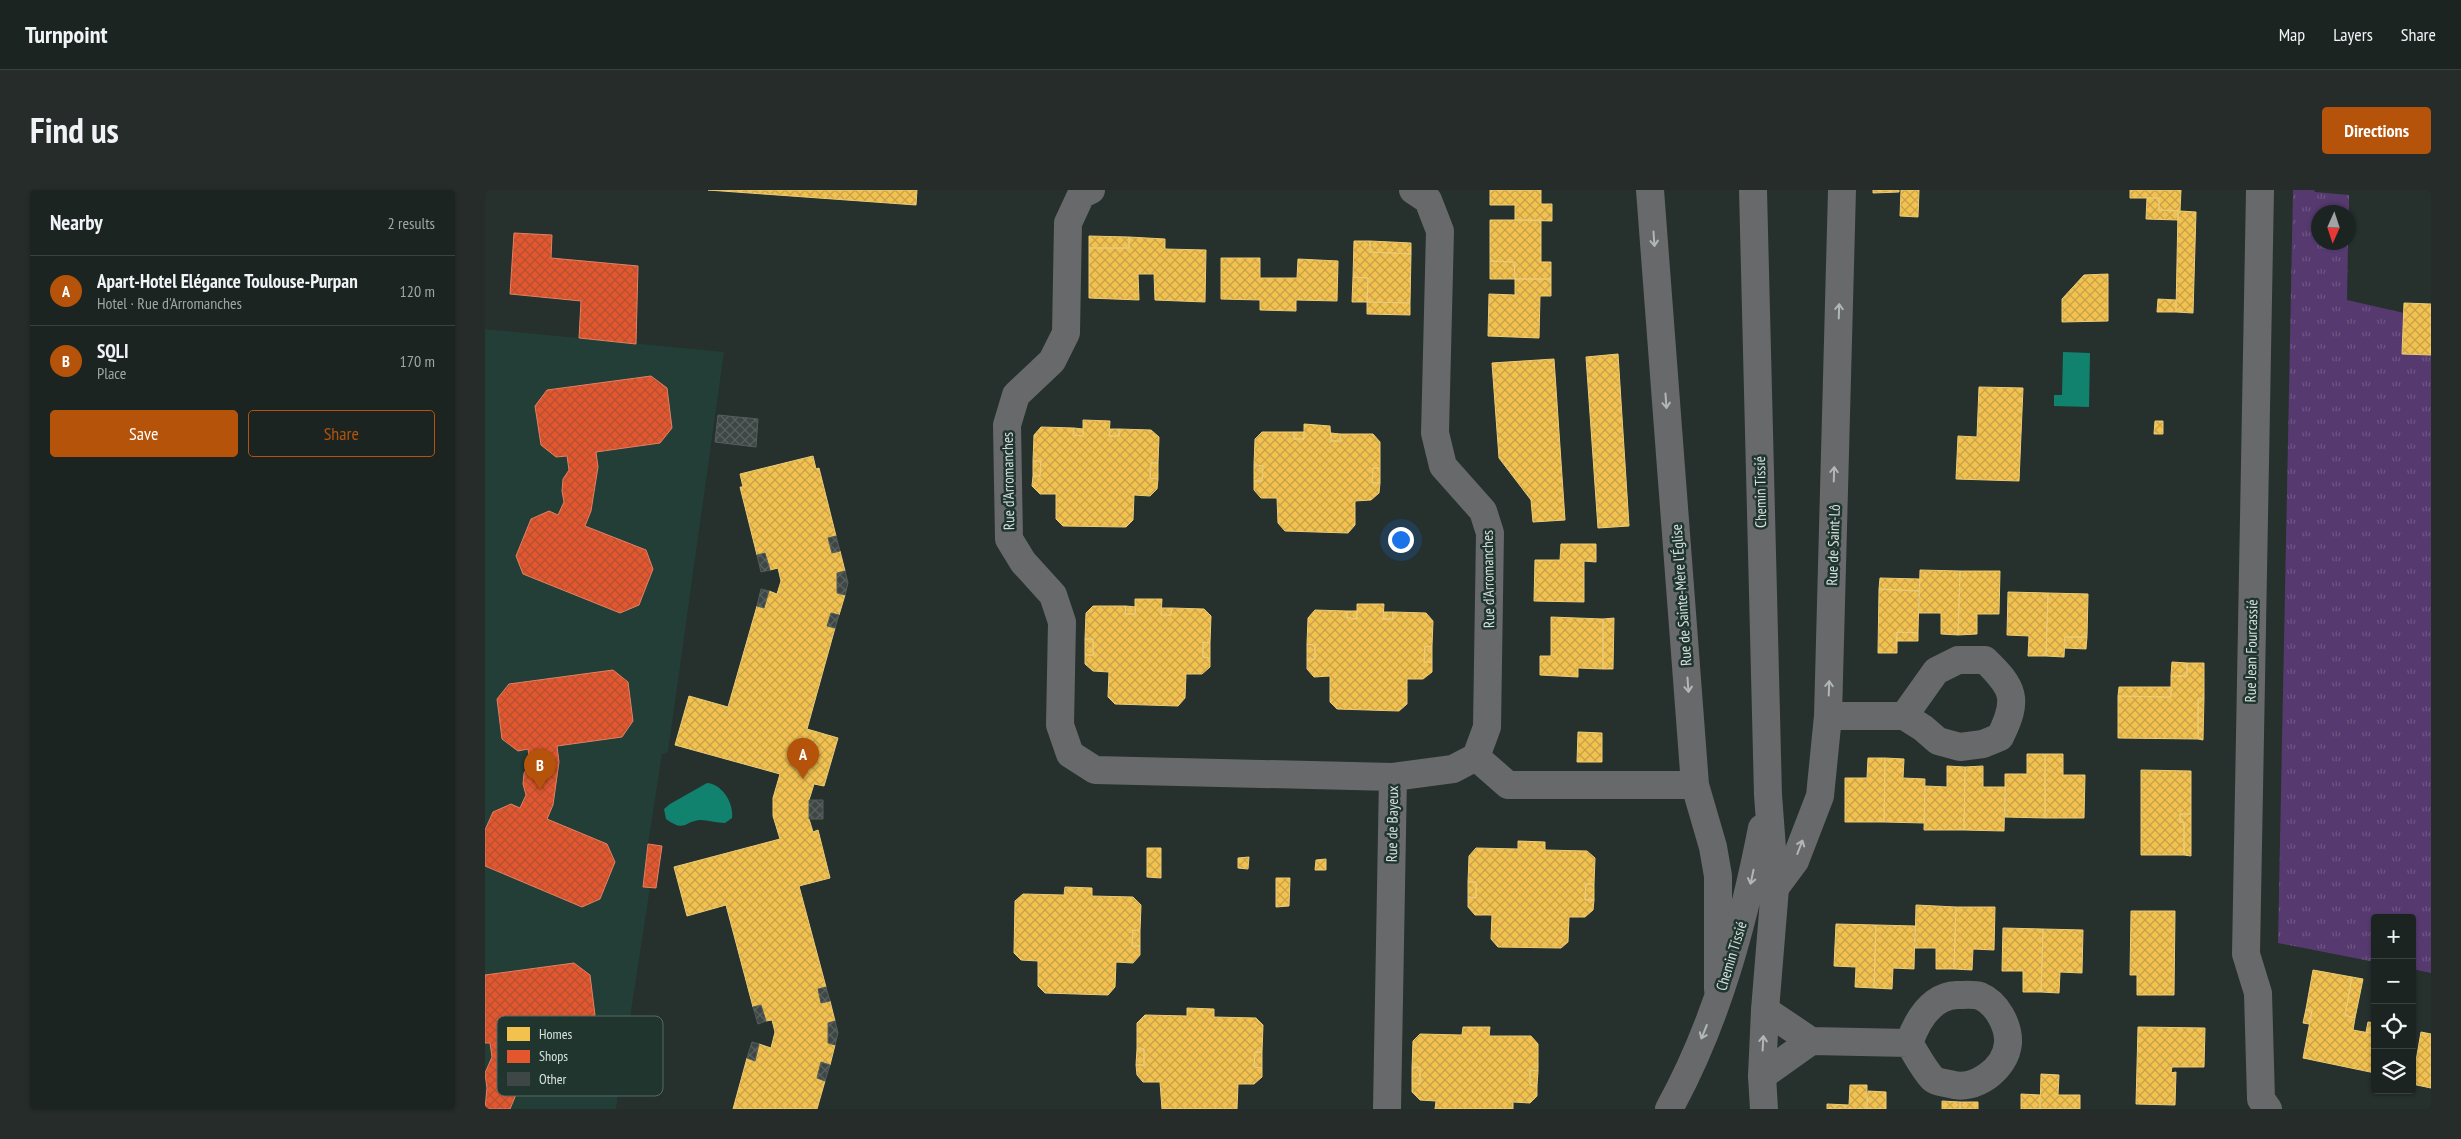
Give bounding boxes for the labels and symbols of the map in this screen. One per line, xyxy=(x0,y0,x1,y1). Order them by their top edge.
north arrow xyxy=(2311,205,2356,250)
one-way arrow xyxy=(1649,230,1659,246)
one-way arrow xyxy=(1834,303,1844,320)
one-way arrow xyxy=(1661,392,1671,408)
street label: Rue d'Arromanches xyxy=(998,432,1018,530)
street label: Chemin Tissié xyxy=(1750,456,1770,528)
one-way arrow xyxy=(1830,466,1839,482)
street label: Rue de Saint-Lô xyxy=(1822,504,1844,586)
street label: Rue de Sainte-Mère l'Église xyxy=(1667,523,1695,667)
your location xyxy=(1388,527,1414,553)
street label: Rue d'Arromanches xyxy=(1478,530,1498,628)
street label: Rue Jean Fourcassié xyxy=(2241,599,2261,703)
one-way arrow xyxy=(1683,677,1692,693)
one-way arrow xyxy=(1824,681,1833,697)
pin: A xyxy=(787,738,819,779)
pin: B xyxy=(524,749,556,790)
street label: Rue de Bayeux xyxy=(1382,786,1402,862)
one-way arrow xyxy=(1796,840,1805,855)
one-way arrow xyxy=(1747,868,1756,884)
street label: Chemin Tissié xyxy=(1711,919,1751,993)
legend xyxy=(497,1016,663,1096)
one-way arrow xyxy=(1699,1024,1708,1039)
text: Homes xyxy=(539,1025,572,1043)
one-way arrow xyxy=(1759,1035,1768,1051)
text: Shops xyxy=(539,1047,568,1065)
text: Other xyxy=(539,1070,566,1088)

